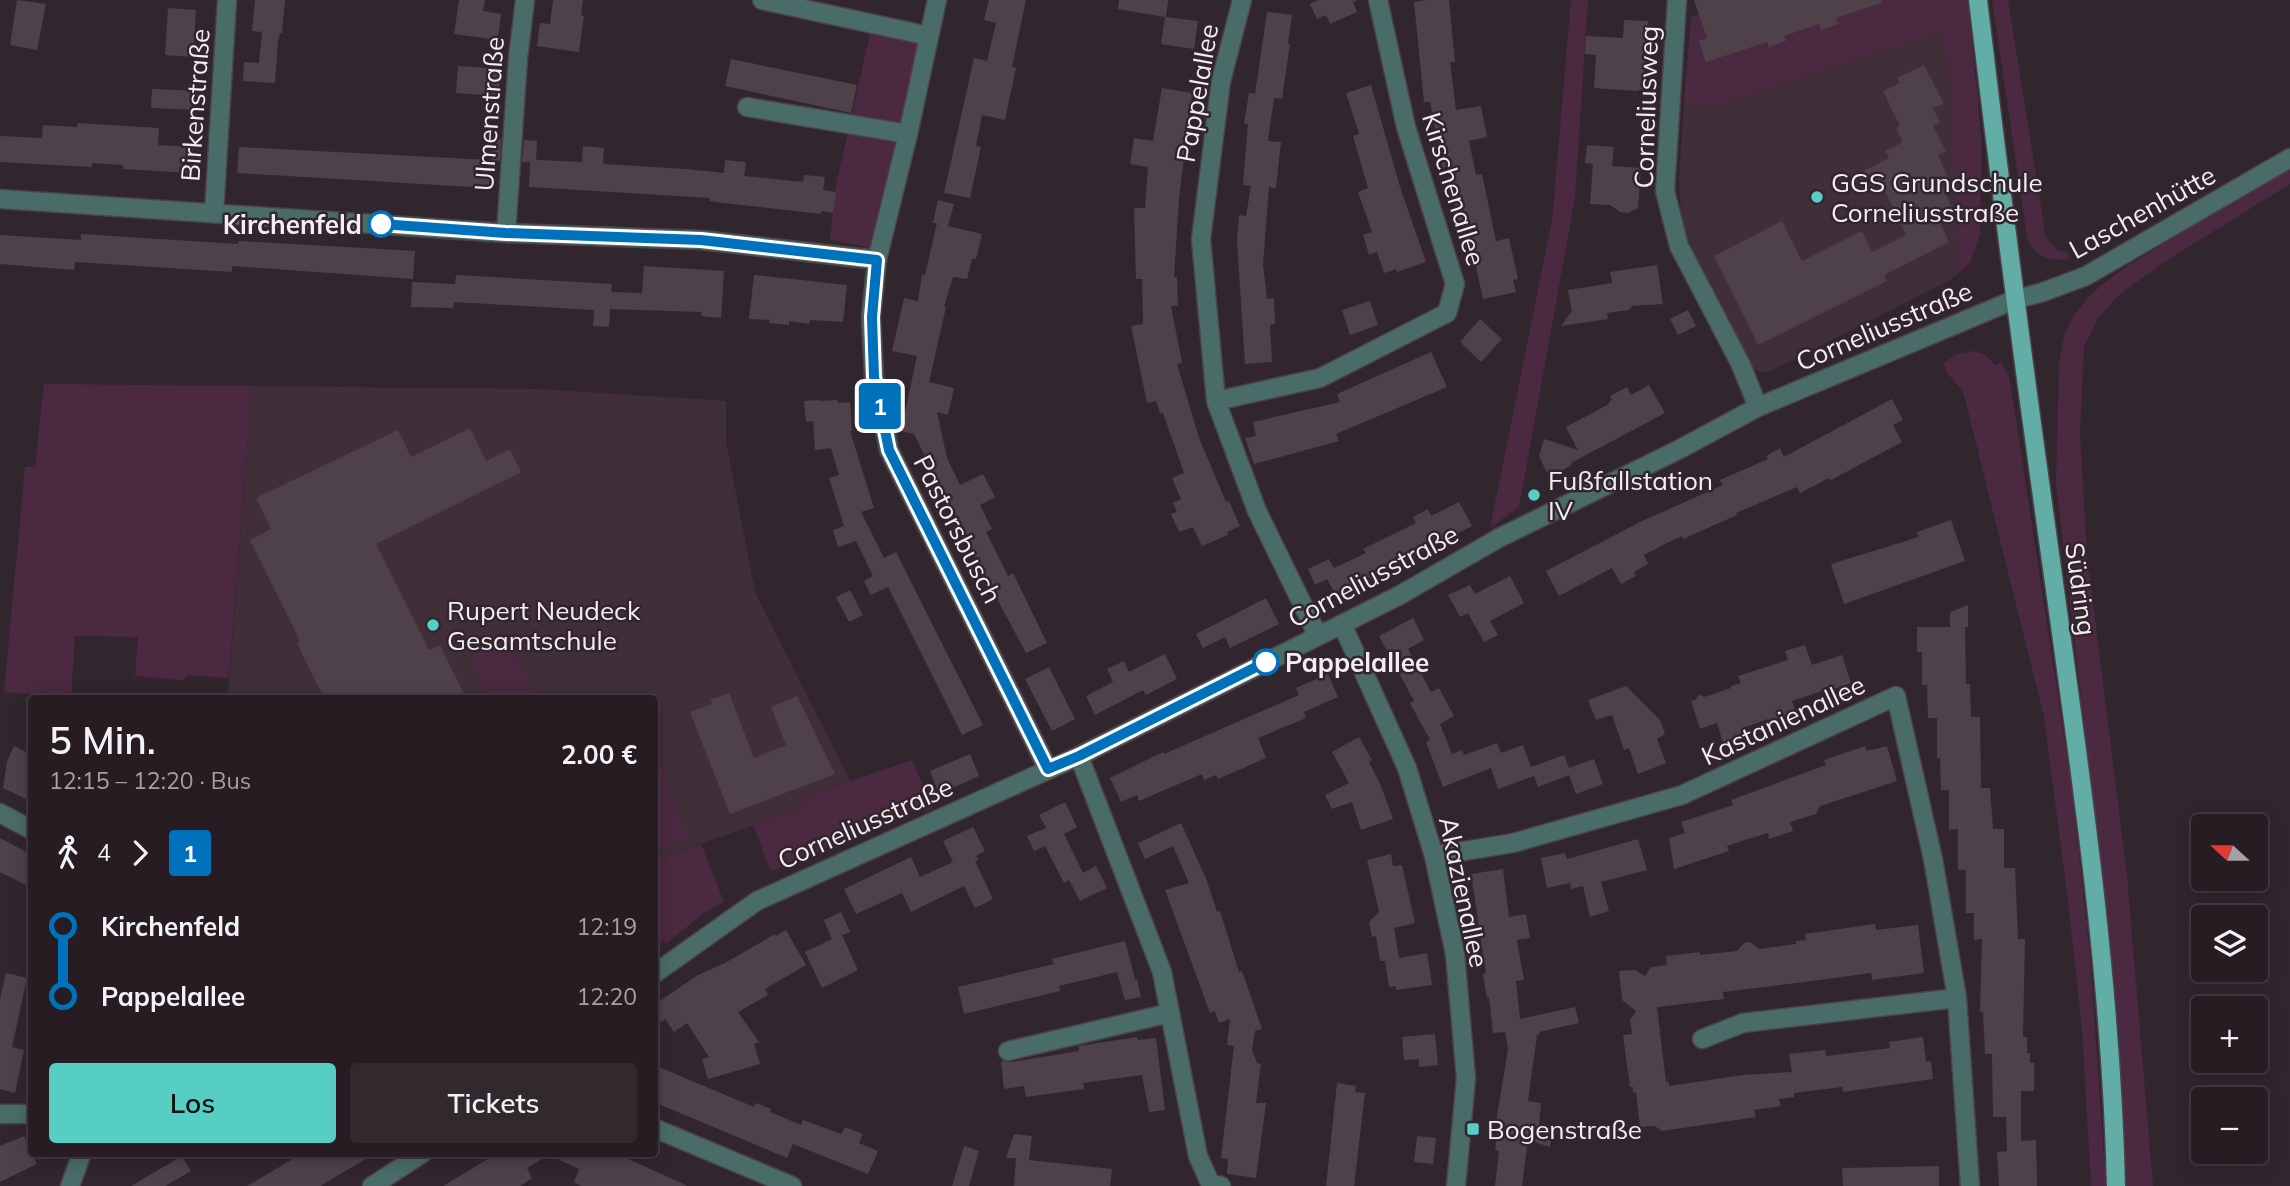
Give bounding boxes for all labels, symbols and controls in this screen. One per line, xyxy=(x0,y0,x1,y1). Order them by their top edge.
street label: Pappelallee xyxy=(1169,21,1225,165)
street label: Corneliusweg xyxy=(1627,25,1665,189)
street label: Birkenstraße xyxy=(173,27,217,183)
street label: Ulmenstraße xyxy=(467,36,511,192)
street label: Kirschenallee xyxy=(1415,108,1493,270)
street label: Laschenhütte xyxy=(2063,158,2221,266)
place label: GGS Grundschule Corneliusstraße xyxy=(1831,166,2043,229)
marker: GGS Grundschule Corneliusstraße xyxy=(1809,189,1825,205)
place label: Kirchenfeld xyxy=(223,208,362,241)
marker: Kirchenfeld xyxy=(368,211,394,237)
street label: Corneliusstraße xyxy=(1791,274,1977,378)
line badge: 1 xyxy=(857,383,903,429)
text: 1 xyxy=(873,391,887,421)
street label: Pastorsbusch xyxy=(906,449,1010,609)
place label: Fußfallstation IV xyxy=(1548,464,1713,527)
marker: Fußfallstation IV xyxy=(1526,487,1542,503)
street label: Corneliusstraße xyxy=(1282,517,1464,635)
street label: Südring xyxy=(2058,540,2104,638)
place label: Rupert Neudeck Gesamtschule xyxy=(447,594,641,657)
marker: Rupert Neudeck Gesamtschule xyxy=(425,617,441,633)
place label: Pappelallee xyxy=(1285,646,1429,679)
marker: Pappelallee xyxy=(1253,649,1279,675)
street label: Kastanienallee xyxy=(1696,668,1870,772)
text: 5 Min. xyxy=(49,716,156,764)
text: 2.00 € xyxy=(561,738,637,771)
text: 12:15 – 12:20 · Bus xyxy=(49,766,251,795)
street label: Corneliusstraße xyxy=(772,770,958,876)
street label: Akazienallee xyxy=(1432,814,1496,970)
north arrow xyxy=(2191,814,2268,891)
map controls xyxy=(2191,814,2268,1164)
icon: walk xyxy=(49,834,87,872)
icon: forward xyxy=(121,834,159,872)
text: 4 xyxy=(97,838,111,867)
text: 1 xyxy=(183,838,197,868)
button: layers xyxy=(2191,905,2268,982)
text: Kirchenfeld xyxy=(101,910,240,943)
text: 12:19 xyxy=(577,912,637,941)
text: Pappelallee xyxy=(101,980,245,1013)
text: 12:20 xyxy=(577,982,637,1011)
button: + xyxy=(2191,996,2268,1073)
button: Los xyxy=(49,1063,336,1143)
button: Tickets xyxy=(350,1063,637,1143)
button: − xyxy=(2191,1087,2268,1164)
place label: Bogenstraße xyxy=(1487,1113,1642,1146)
marker: Bogenstraße xyxy=(1465,1121,1481,1137)

